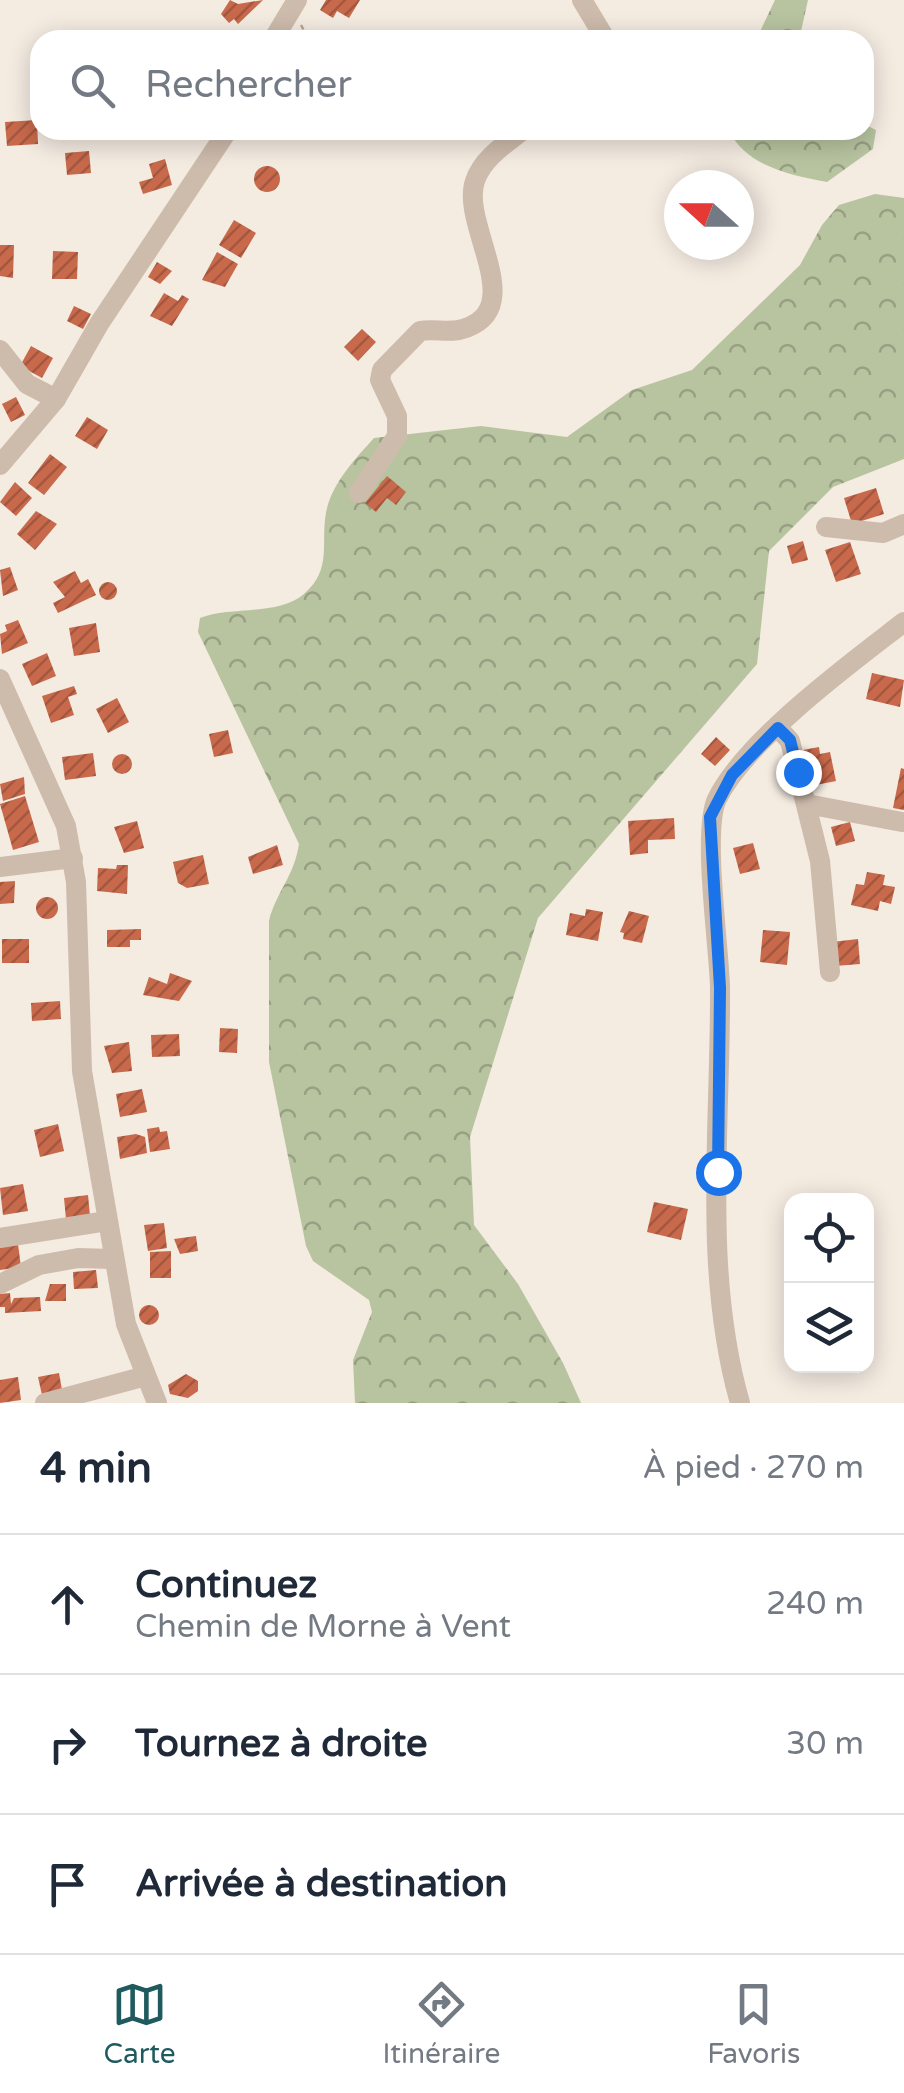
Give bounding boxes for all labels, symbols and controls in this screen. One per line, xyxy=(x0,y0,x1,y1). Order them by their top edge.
search box xyxy=(30,30,874,140)
icon: search xyxy=(65,58,120,113)
text: Rechercher xyxy=(145,62,352,108)
north arrow xyxy=(664,170,754,260)
route end xyxy=(776,750,822,796)
route start xyxy=(696,1150,742,1196)
map controls xyxy=(784,1193,874,1373)
button: locate xyxy=(784,1193,874,1283)
button: layers xyxy=(784,1283,874,1373)
text: 4 min xyxy=(40,1443,152,1494)
text: À pied · 270 m xyxy=(642,1449,864,1487)
text: Continuez xyxy=(135,1562,317,1608)
icon: ahead xyxy=(40,1577,95,1632)
text: 240 m xyxy=(766,1585,864,1623)
text: Chemin de Morne à Vent xyxy=(135,1608,511,1646)
icon: right xyxy=(40,1717,95,1772)
text: Tournez à droite xyxy=(135,1721,428,1767)
text: 30 m xyxy=(786,1725,864,1763)
icon: arrive xyxy=(40,1857,95,1912)
text: Arrivée à destination xyxy=(135,1861,508,1907)
tab: Carte xyxy=(103,1977,176,2071)
tab: Itinéraire xyxy=(383,1977,500,2071)
tab: Favoris xyxy=(707,1977,801,2071)

